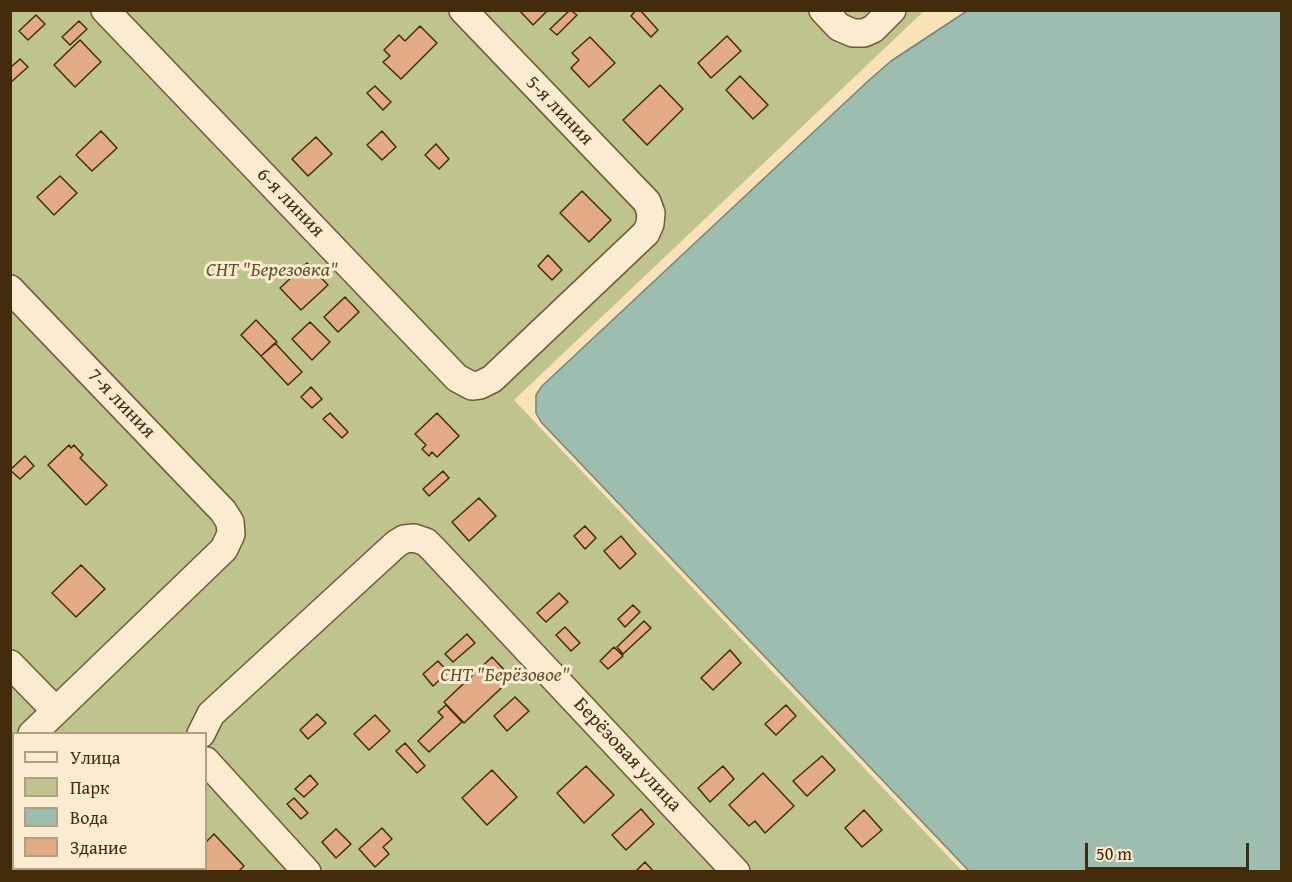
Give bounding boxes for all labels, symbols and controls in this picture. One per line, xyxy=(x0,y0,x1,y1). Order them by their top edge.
street label: 5-я линия xyxy=(520,71,598,151)
street label: 6-я линия xyxy=(251,163,329,243)
park label: СНТ "Березовка" xyxy=(206,259,338,283)
street label: 7-я линия xyxy=(82,364,160,444)
park label: СНТ "Берёзовое" xyxy=(440,664,570,688)
street label: Берёзовая улица xyxy=(568,693,686,817)
legend xyxy=(12,732,207,870)
text: Улица xyxy=(70,744,120,771)
text: Парк xyxy=(70,774,109,801)
text: Вода xyxy=(70,804,108,831)
scale bar xyxy=(1088,831,1252,869)
text: Здание xyxy=(70,834,127,861)
text: 50 m xyxy=(1096,840,1132,867)

